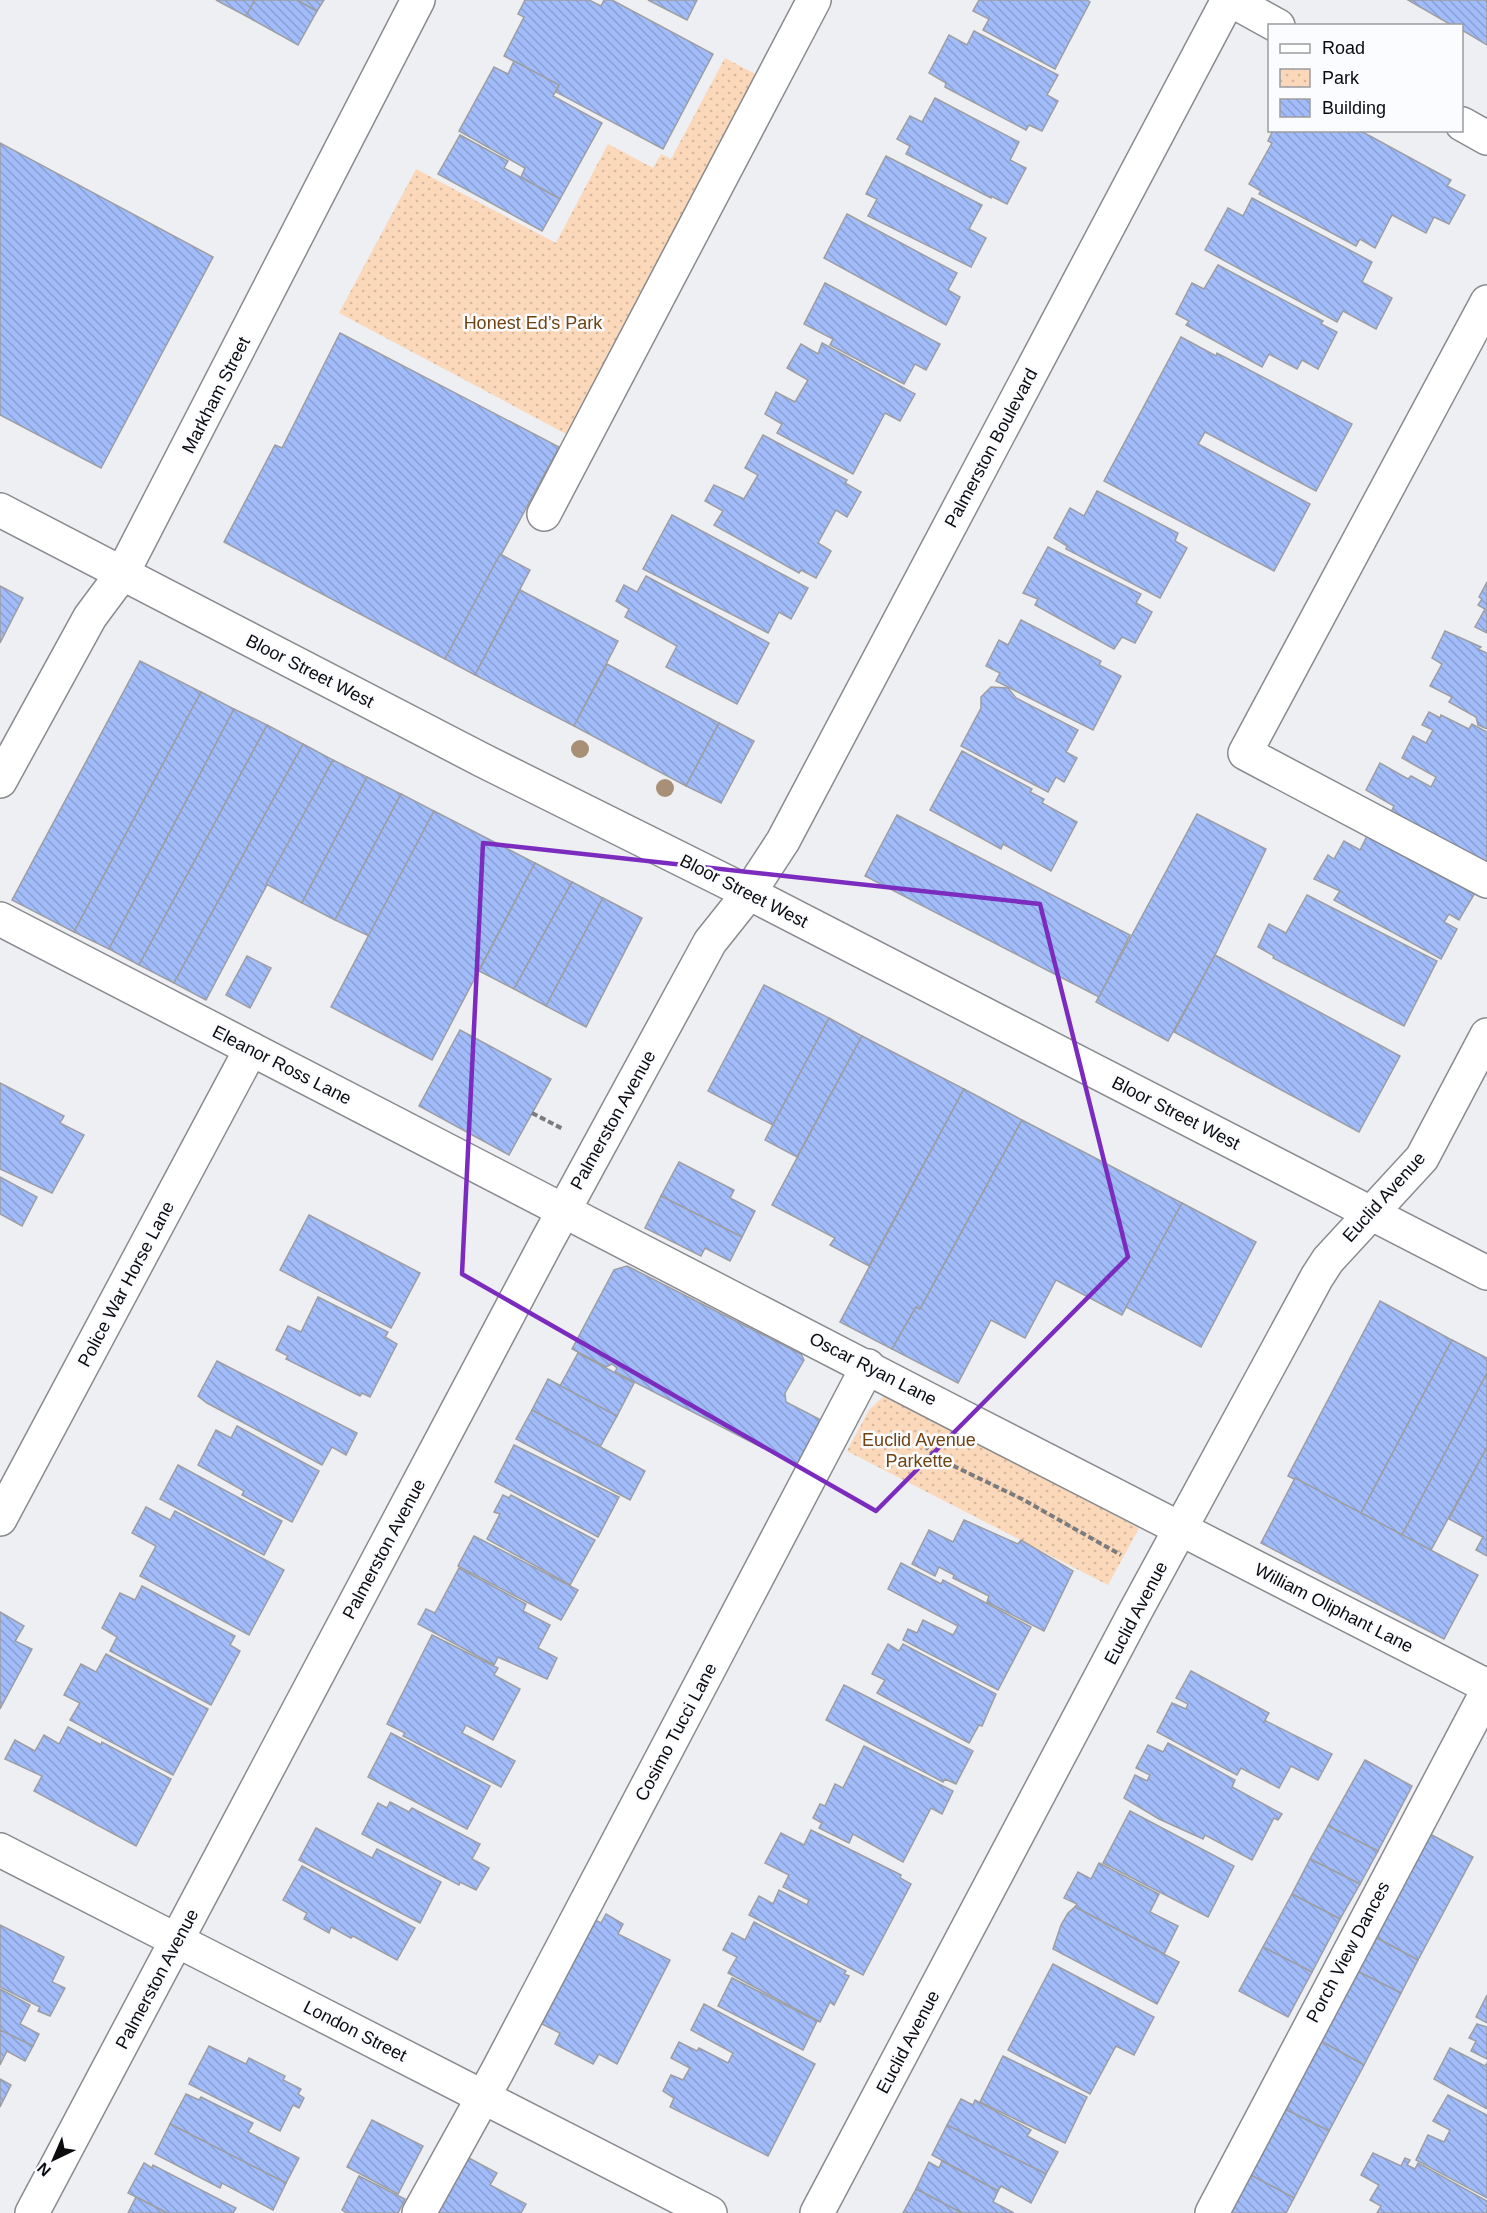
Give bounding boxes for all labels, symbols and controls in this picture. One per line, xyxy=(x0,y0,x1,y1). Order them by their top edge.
legend xyxy=(1268,24,1463,132)
text: Road xyxy=(1322,38,1365,58)
text: Park xyxy=(1322,68,1360,88)
text: Building xyxy=(1322,98,1386,118)
park label: Honest Ed’s Park xyxy=(464,313,603,333)
street label: Markham Street xyxy=(178,333,254,457)
street label: Palmerston Boulevard xyxy=(941,365,1041,531)
street label: Bloor Street West xyxy=(243,630,377,712)
street label: Bloor Street West xyxy=(677,850,811,932)
street label: Eleanor Ross Lane xyxy=(209,1021,355,1109)
street label: Palmerston Avenue xyxy=(566,1047,660,1193)
street label: Bloor Street West xyxy=(1109,1072,1243,1154)
street label: Euclid Avenue xyxy=(1339,1148,1429,1246)
street label: Police War Horse Lane xyxy=(74,1198,178,1370)
street label: Oscar Ryan Lane xyxy=(806,1328,940,1410)
park label: Euclid Avenue Parkette xyxy=(862,1430,976,1471)
street label: Palmerston Avenue xyxy=(339,1476,429,1622)
street label: Euclid Avenue xyxy=(1100,1558,1172,1668)
street label: William Oliphant Lane xyxy=(1251,1559,1417,1657)
street label: Cosimo Tucci Lane xyxy=(631,1660,721,1804)
street label: Porch View Dances xyxy=(1302,1878,1394,2026)
street label: Palmerston Avenue xyxy=(112,1906,202,2052)
street label: Euclid Avenue xyxy=(872,1987,944,2097)
street label: London Street xyxy=(300,1996,410,2066)
north arrow xyxy=(24,2129,84,2189)
text: N xyxy=(34,2159,54,2180)

